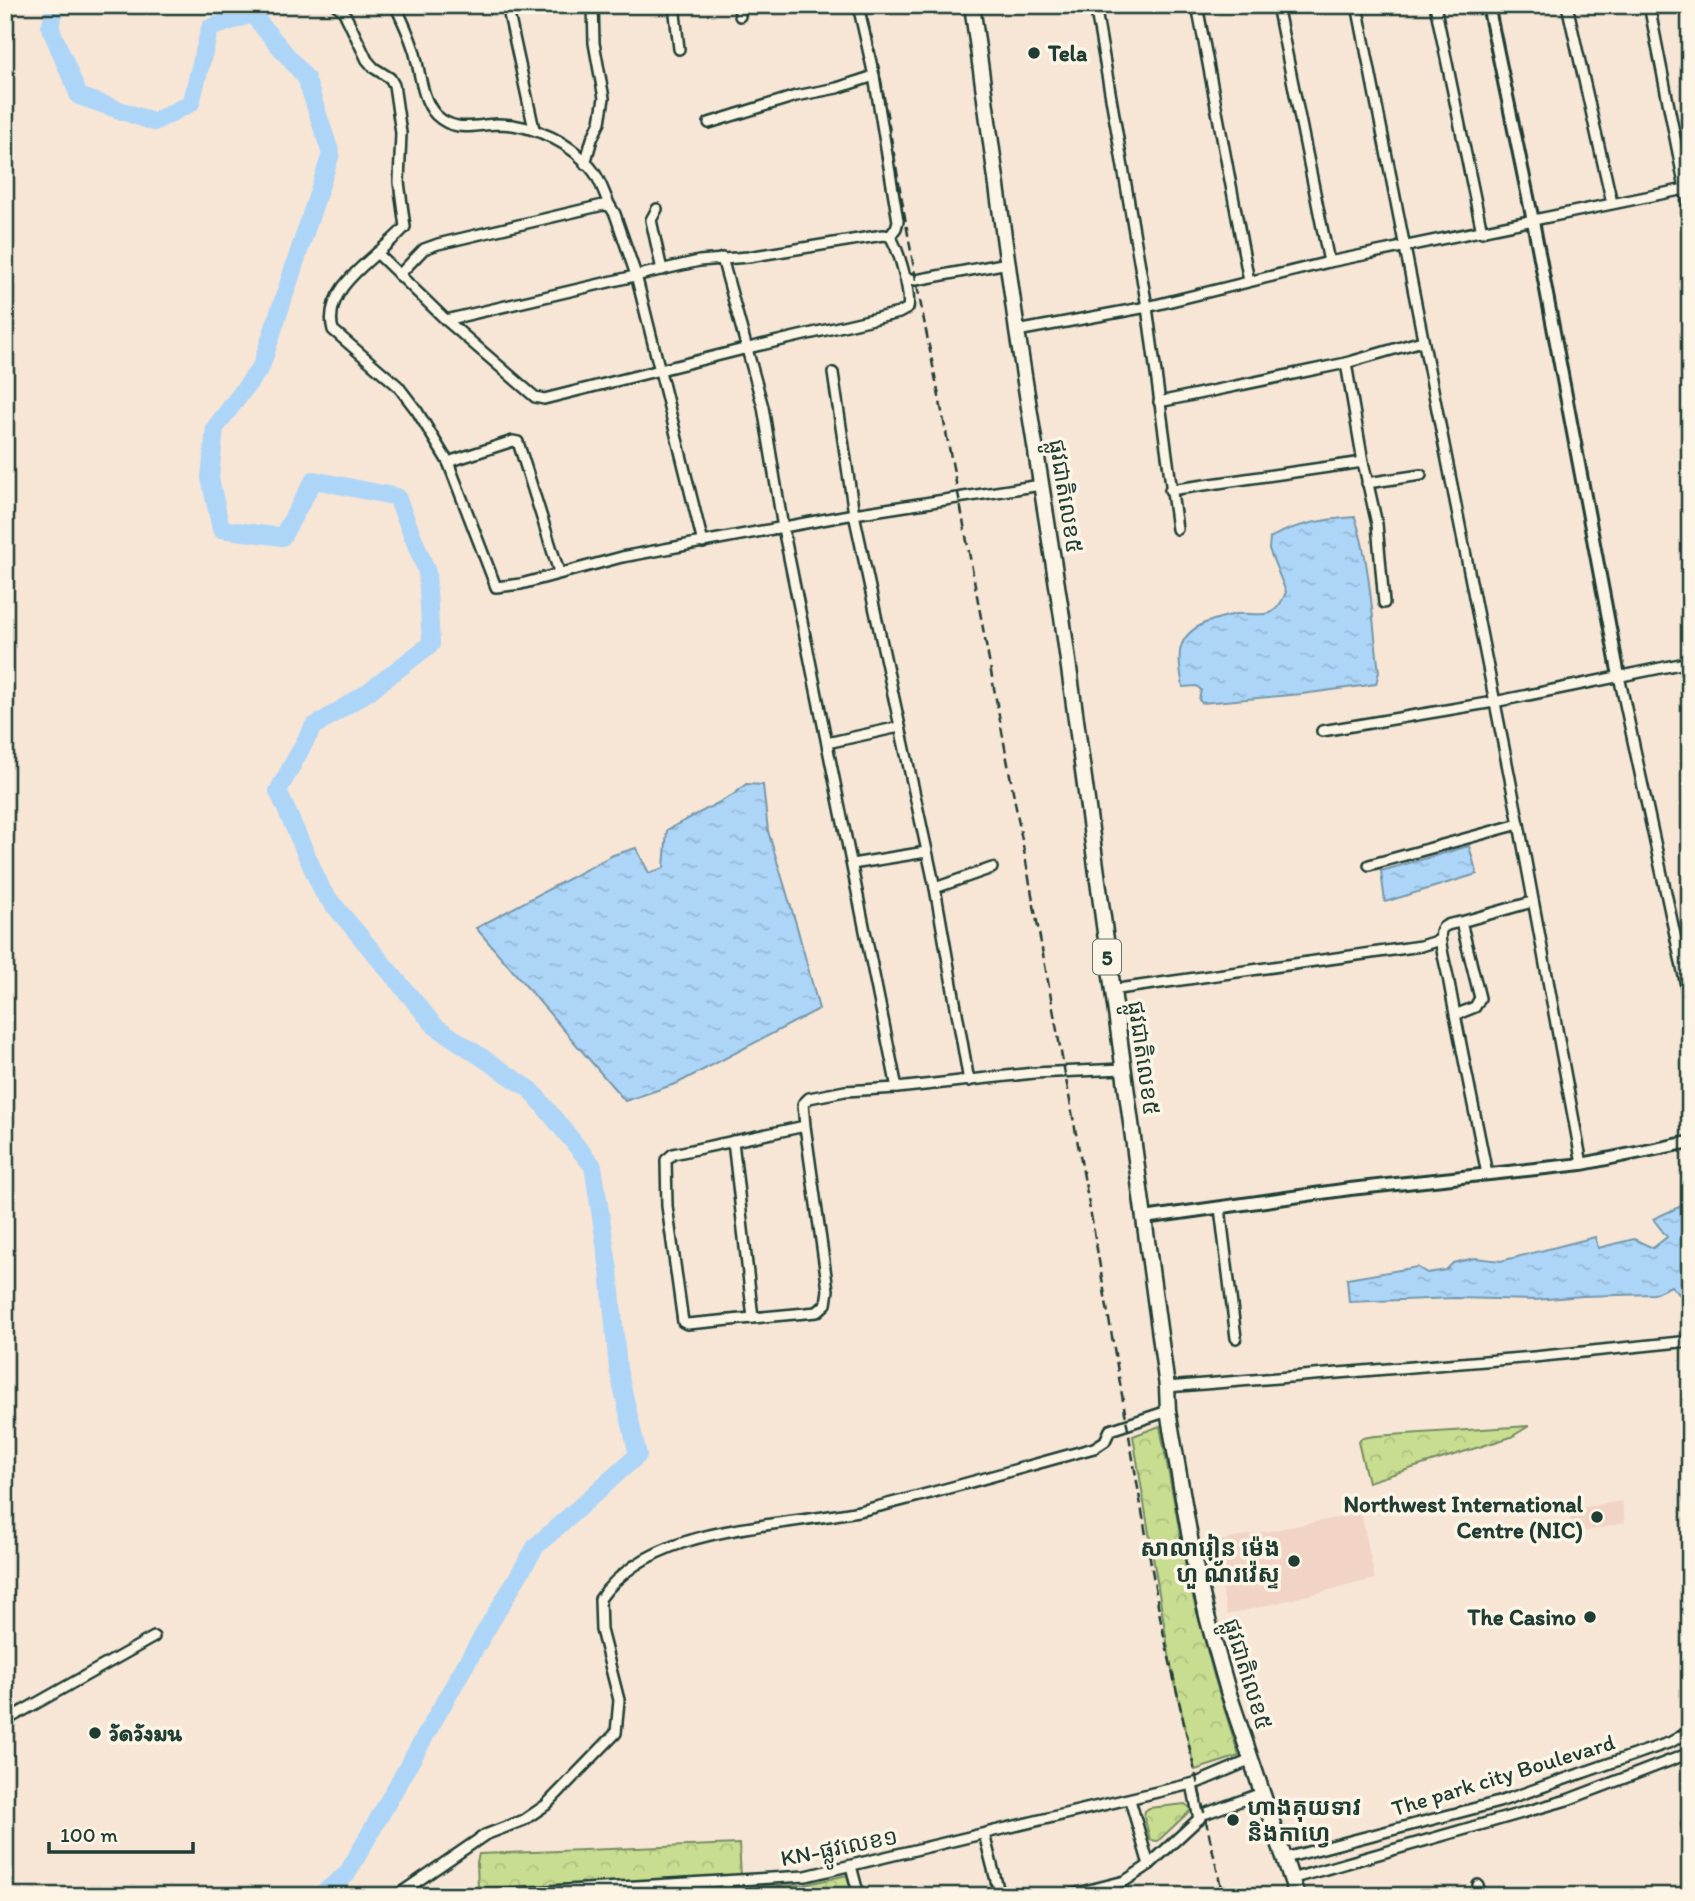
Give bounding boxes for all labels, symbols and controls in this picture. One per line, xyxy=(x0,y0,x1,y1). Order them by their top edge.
place label: Tela xyxy=(1047,39,1088,67)
marker: Tela xyxy=(1026,45,1042,61)
street label: ផ្លូវជាតិលេខ៥ xyxy=(1035,437,1089,556)
road number: 5 xyxy=(1093,940,1121,974)
street label: ផ្លូវជាតិលេខ៥ xyxy=(1114,999,1166,1118)
place label: Northwest International Centre (NIC) xyxy=(1343,1490,1583,1544)
marker: Northwest International Centre (NIC) xyxy=(1589,1509,1605,1525)
place label: សាលារៀន ម៉េង ហួ ណ័រវ៉េស្ទ xyxy=(1140,1533,1280,1589)
marker: សាលារៀន ម៉េង ហួ ណ័រវ៉េស្ទ xyxy=(1286,1553,1302,1569)
place label: The Casino xyxy=(1467,1603,1576,1631)
marker: The Casino xyxy=(1582,1609,1598,1625)
street label: ផ្លូវជាតិលេខ៥ xyxy=(1210,1615,1278,1735)
place label: วัดวังมน xyxy=(109,1719,183,1747)
marker: วัดวังมน xyxy=(87,1725,103,1741)
street label: The park city Boulevard xyxy=(1388,1728,1618,1822)
place label: ហាងគុយទាវ និងកាហ្វេ xyxy=(1247,1793,1361,1848)
scale bar xyxy=(49,1810,192,1854)
marker: ហាងគុយទាវ និងកាហ្វេ xyxy=(1225,1812,1241,1828)
text: 100 m xyxy=(60,1822,118,1847)
street label: KN-ផ្លូវលេខ១ xyxy=(778,1822,901,1880)

